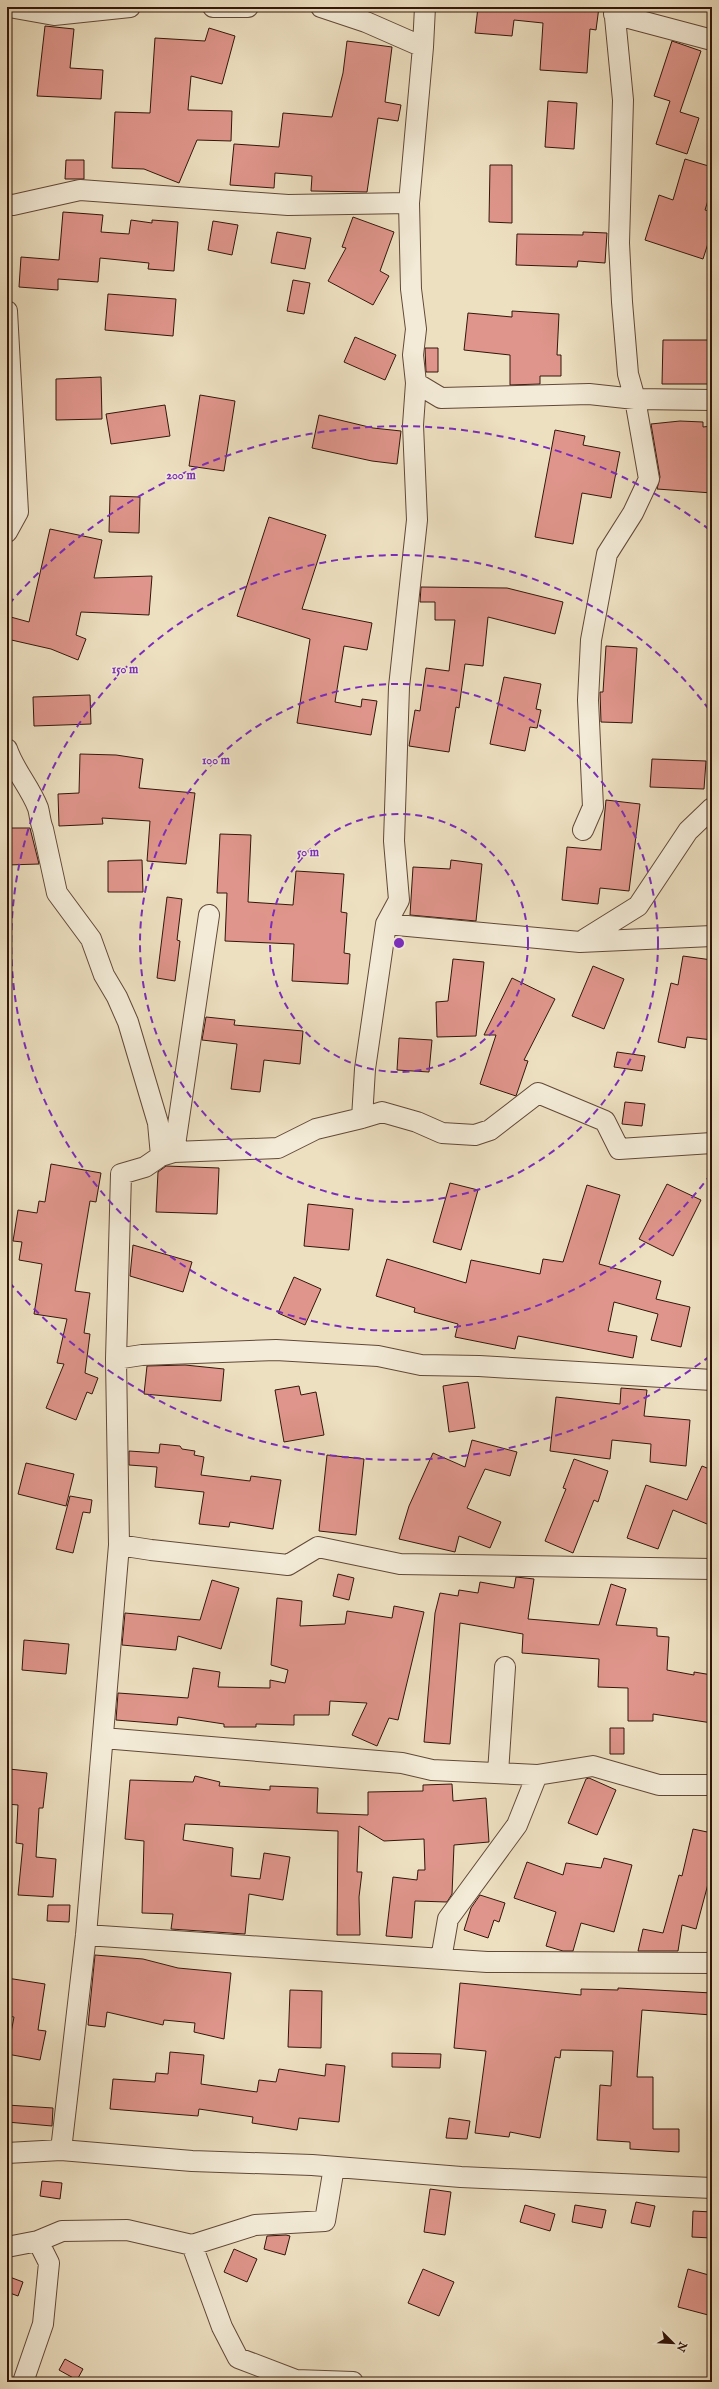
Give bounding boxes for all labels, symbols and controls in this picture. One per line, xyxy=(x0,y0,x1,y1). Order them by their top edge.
text: 200 m xyxy=(166,468,196,483)
text: 150 m xyxy=(112,662,139,677)
text: 100 m xyxy=(202,753,231,768)
text: 50 m xyxy=(297,845,320,860)
centre of rings xyxy=(392,936,406,950)
north arrow xyxy=(653,2323,693,2363)
text: N xyxy=(673,2339,690,2354)

